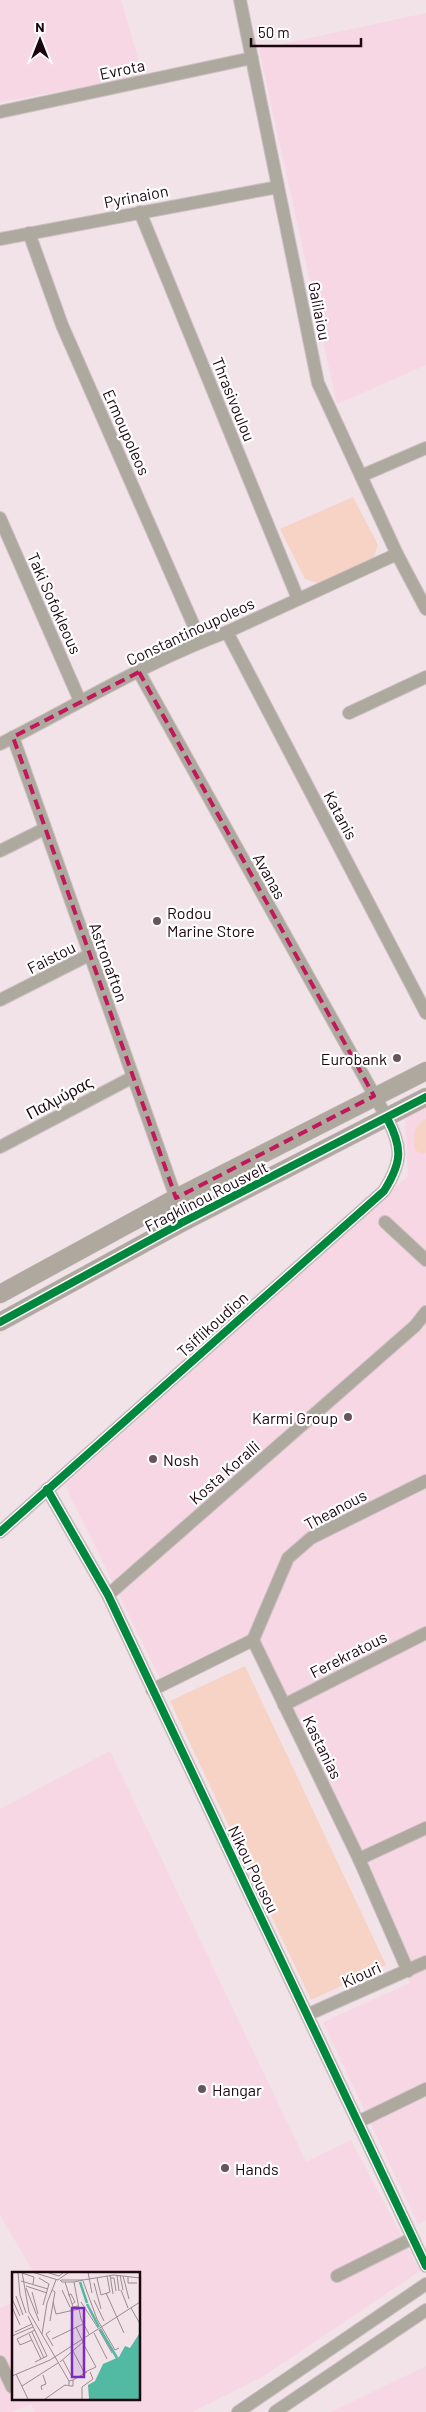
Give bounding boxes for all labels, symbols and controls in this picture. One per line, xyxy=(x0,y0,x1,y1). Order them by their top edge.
north arrow xyxy=(15,15,65,65)
scale bar xyxy=(251,15,361,47)
text: N xyxy=(35,18,45,35)
text: 50 m xyxy=(258,23,290,41)
street label: Evrota xyxy=(98,55,146,83)
street label: Pyrinaion xyxy=(102,180,170,212)
street label: Galilaiou xyxy=(305,280,335,342)
street label: Thrasivoulou xyxy=(209,354,259,444)
street label: Ermoupoleos xyxy=(100,386,154,478)
street label: Taki Sofokleous xyxy=(24,549,86,657)
street label: Constantinoupoleos xyxy=(123,593,257,669)
street label: Katanis xyxy=(320,787,362,843)
street label: Avanas xyxy=(250,850,290,902)
place label: Rodou Marine Store xyxy=(167,903,255,940)
marker: Rodou Marine Store xyxy=(151,915,163,927)
street label: Astronafton xyxy=(86,920,132,1004)
street label: Faistou xyxy=(24,937,78,977)
place label: Eurobank xyxy=(321,1049,387,1068)
marker: Eurobank xyxy=(391,1052,403,1064)
street label: Παλμύρας xyxy=(23,1071,96,1122)
street label: Fragklinou Rousvelt xyxy=(141,1157,271,1235)
street label: Tsiflikoudion xyxy=(173,1287,251,1361)
place label: Karmi Group xyxy=(252,1408,338,1427)
marker: Karmi Group xyxy=(342,1411,354,1423)
street label: Kosta Koralli xyxy=(185,1436,263,1508)
place label: Nosh xyxy=(163,1450,199,1469)
marker: Nosh xyxy=(147,1453,159,1465)
street label: Theanous xyxy=(301,1485,369,1533)
street label: Ferekratous xyxy=(306,1627,390,1681)
street label: Kastanias xyxy=(300,1712,346,1782)
street label: Nikou Pousou xyxy=(225,1822,283,1916)
street label: Kiouri xyxy=(338,1957,384,1991)
place label: Hangar xyxy=(212,2080,262,2099)
marker: Hangar xyxy=(196,2083,208,2095)
place label: Hands xyxy=(235,2159,279,2178)
marker: Hands xyxy=(219,2162,231,2174)
inset map xyxy=(12,2272,140,2400)

